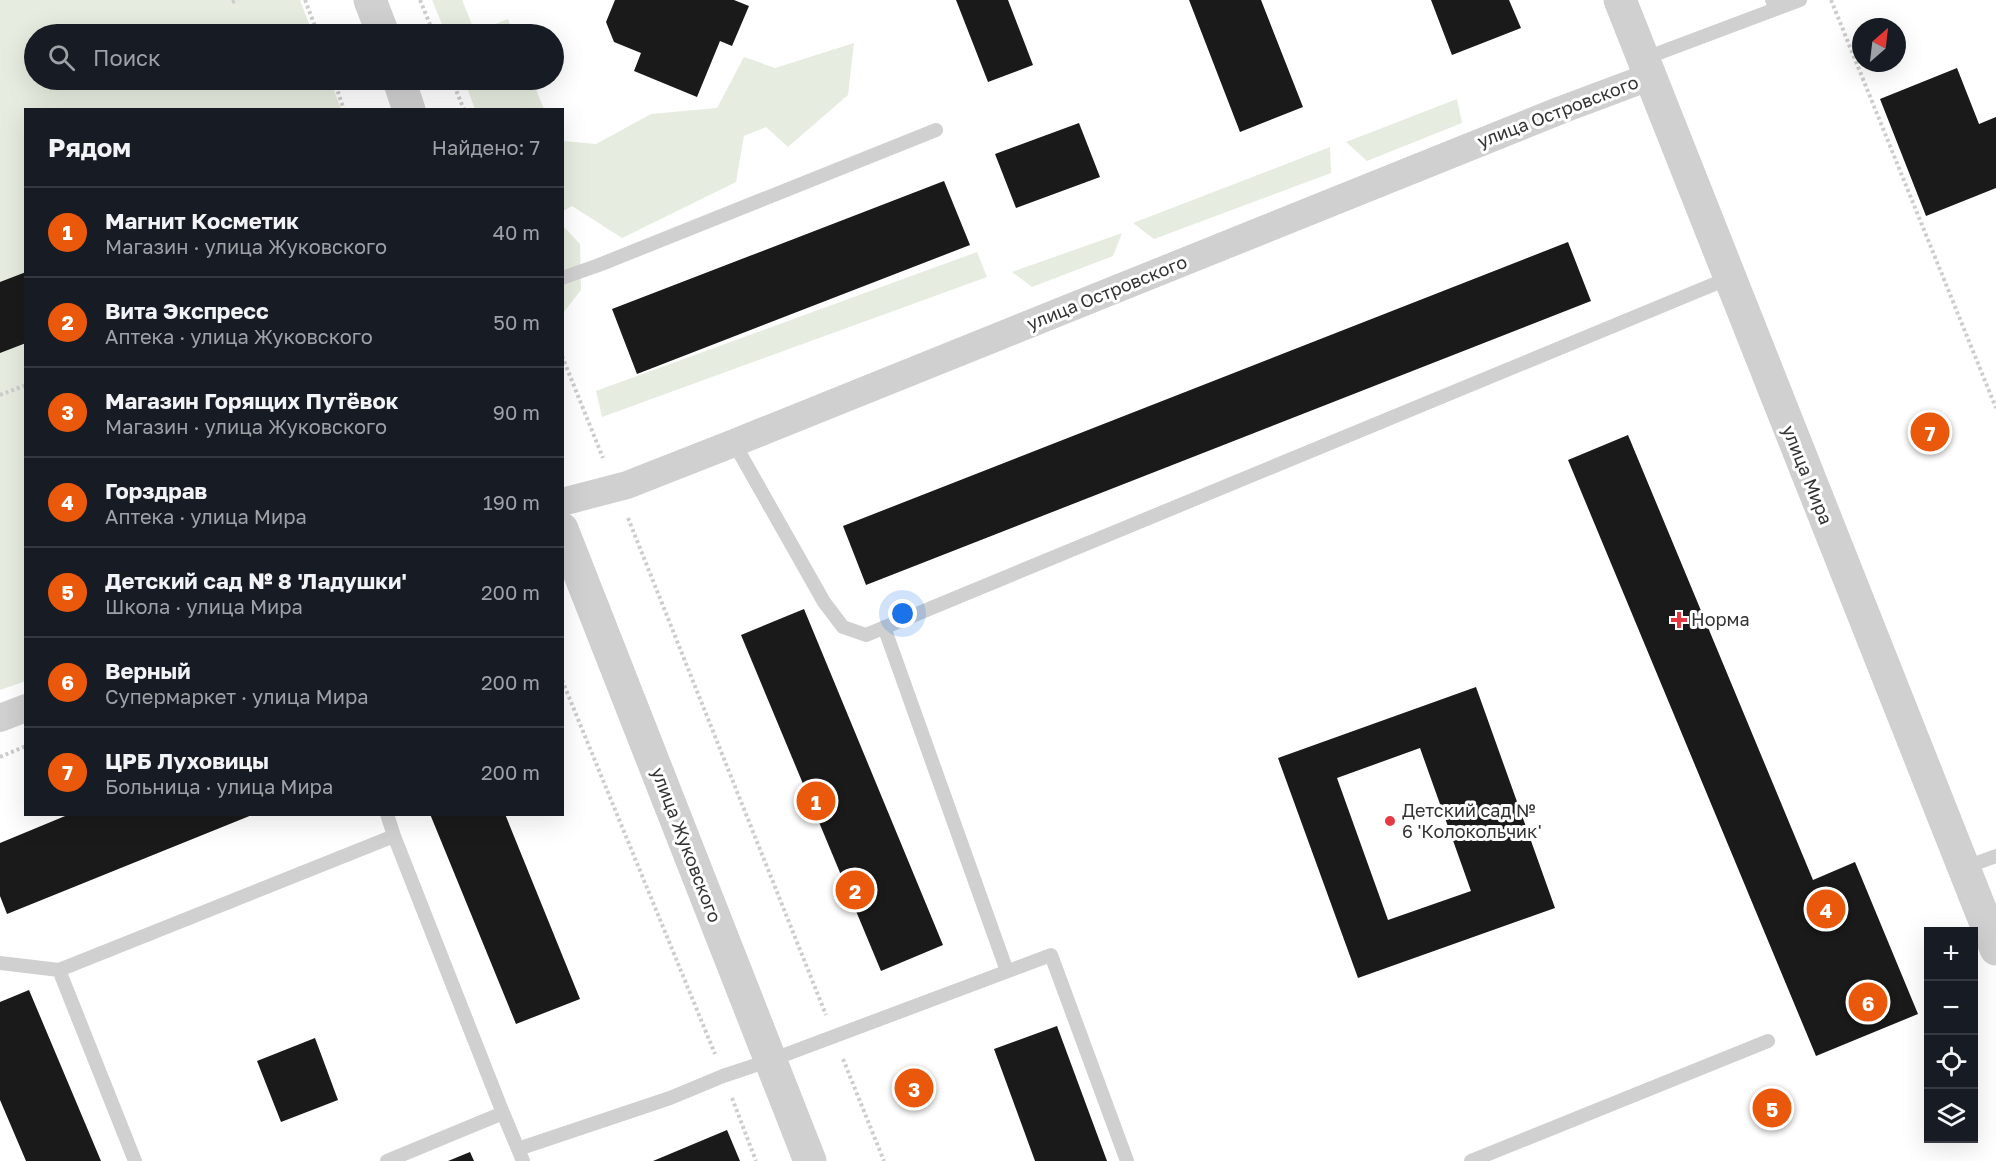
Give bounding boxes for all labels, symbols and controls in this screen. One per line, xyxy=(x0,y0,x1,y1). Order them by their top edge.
north arrow xyxy=(1852,18,1906,72)
search box xyxy=(24,24,564,90)
icon: search xyxy=(45,41,78,74)
text: Поиск xyxy=(93,44,161,71)
street label: улица Островского xyxy=(1474,70,1641,152)
text: Рядом xyxy=(48,132,131,163)
text: Найдено: 7 xyxy=(432,135,540,159)
text: Магнит Косметик xyxy=(105,207,299,234)
text: 1 xyxy=(62,220,73,244)
text: 40 m xyxy=(493,220,540,244)
text: Магазин · улица Жуковского xyxy=(105,234,387,258)
street label: улица Островского xyxy=(1023,250,1190,334)
text: Вита Экспресс xyxy=(105,297,269,324)
text: 2 xyxy=(61,310,74,334)
text: 50 m xyxy=(493,310,540,334)
text: Аптека · улица Жуковского xyxy=(105,324,373,348)
text: Магазин Горящих Путёвок xyxy=(105,387,399,414)
text: 3 xyxy=(61,400,74,424)
text: 90 m xyxy=(493,400,540,424)
pin: 7 xyxy=(1910,410,1950,454)
text: Магазин · улица Жуковского xyxy=(105,414,387,438)
street label: улица Мира xyxy=(1778,422,1838,527)
text: Горздрав xyxy=(105,477,207,504)
text: 4 xyxy=(61,490,74,514)
text: 190 m xyxy=(483,490,540,514)
text: Аптека · улица Мира xyxy=(105,504,307,528)
text: Детский сад № 8 'Ладушки' xyxy=(105,567,407,594)
text: 5 xyxy=(61,580,74,604)
text: 200 m xyxy=(481,580,540,604)
text: Школа · улица Мира xyxy=(105,594,303,618)
your location xyxy=(888,599,917,628)
place label: Норма xyxy=(1691,608,1750,630)
marker: Норма xyxy=(1672,613,1686,627)
text: Верный xyxy=(105,657,191,684)
text: 6 xyxy=(61,670,74,694)
text: 200 m xyxy=(481,670,540,694)
text: Супермаркет · улица Мира xyxy=(105,684,369,708)
text: ЦРБ Луховицы xyxy=(105,747,269,774)
text: 7 xyxy=(62,760,73,784)
text: 200 m xyxy=(481,760,540,784)
street label: улица Жуковского xyxy=(647,764,727,925)
text: Больница · улица Мира xyxy=(105,774,333,798)
pin: 1 xyxy=(796,778,836,824)
place label: Детский сад № 6 'Колокольчик' xyxy=(1402,799,1542,842)
marker: Детский сад № 6 'Колокольчик' xyxy=(1383,814,1397,828)
pin: 2 xyxy=(836,868,874,912)
pin: 4 xyxy=(1806,886,1846,932)
map controls xyxy=(1924,927,1978,1143)
button: + xyxy=(1924,927,1978,981)
pin: 6 xyxy=(1848,980,1888,1024)
button: − xyxy=(1924,981,1978,1035)
button: locate xyxy=(1924,1035,1978,1089)
pin: 3 xyxy=(894,1066,934,1110)
pin: 5 xyxy=(1752,1086,1792,1130)
button: layers xyxy=(1924,1089,1978,1143)

